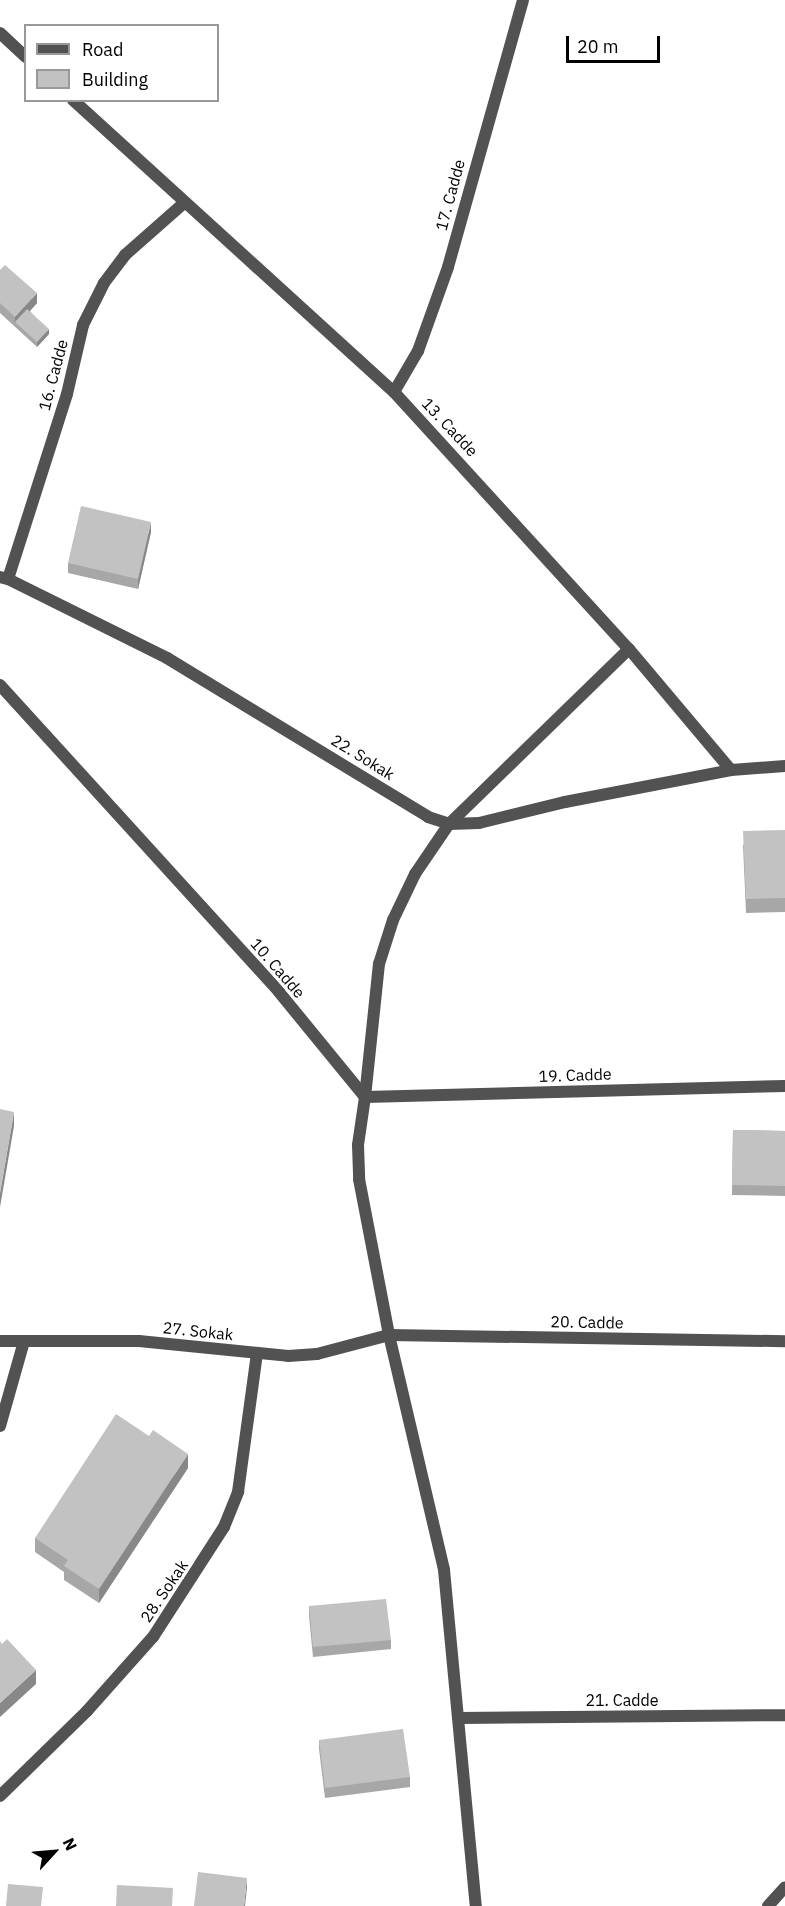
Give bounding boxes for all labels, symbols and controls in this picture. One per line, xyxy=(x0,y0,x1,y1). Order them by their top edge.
legend xyxy=(24,24,219,102)
scale bar xyxy=(569,24,664,62)
text: 20 m xyxy=(577,35,619,58)
text: Road xyxy=(82,38,123,61)
text: Building xyxy=(82,68,148,91)
street label: 17. Cadde xyxy=(431,157,469,233)
street label: 16. Cadde xyxy=(34,337,72,413)
street label: 13. Cadde xyxy=(418,394,482,460)
street label: 22. Sokak xyxy=(328,730,398,784)
street label: 10. Cadde xyxy=(247,934,309,1002)
street label: 19. Cadde xyxy=(538,1064,612,1086)
street label: 20. Cadde xyxy=(550,1312,624,1332)
street label: 27. Sokak xyxy=(162,1318,234,1344)
street label: 28. Sokak xyxy=(136,1556,192,1626)
street label: 21. Cadde xyxy=(585,1690,659,1710)
north arrow xyxy=(24,1822,84,1882)
text: N xyxy=(59,1835,82,1854)

